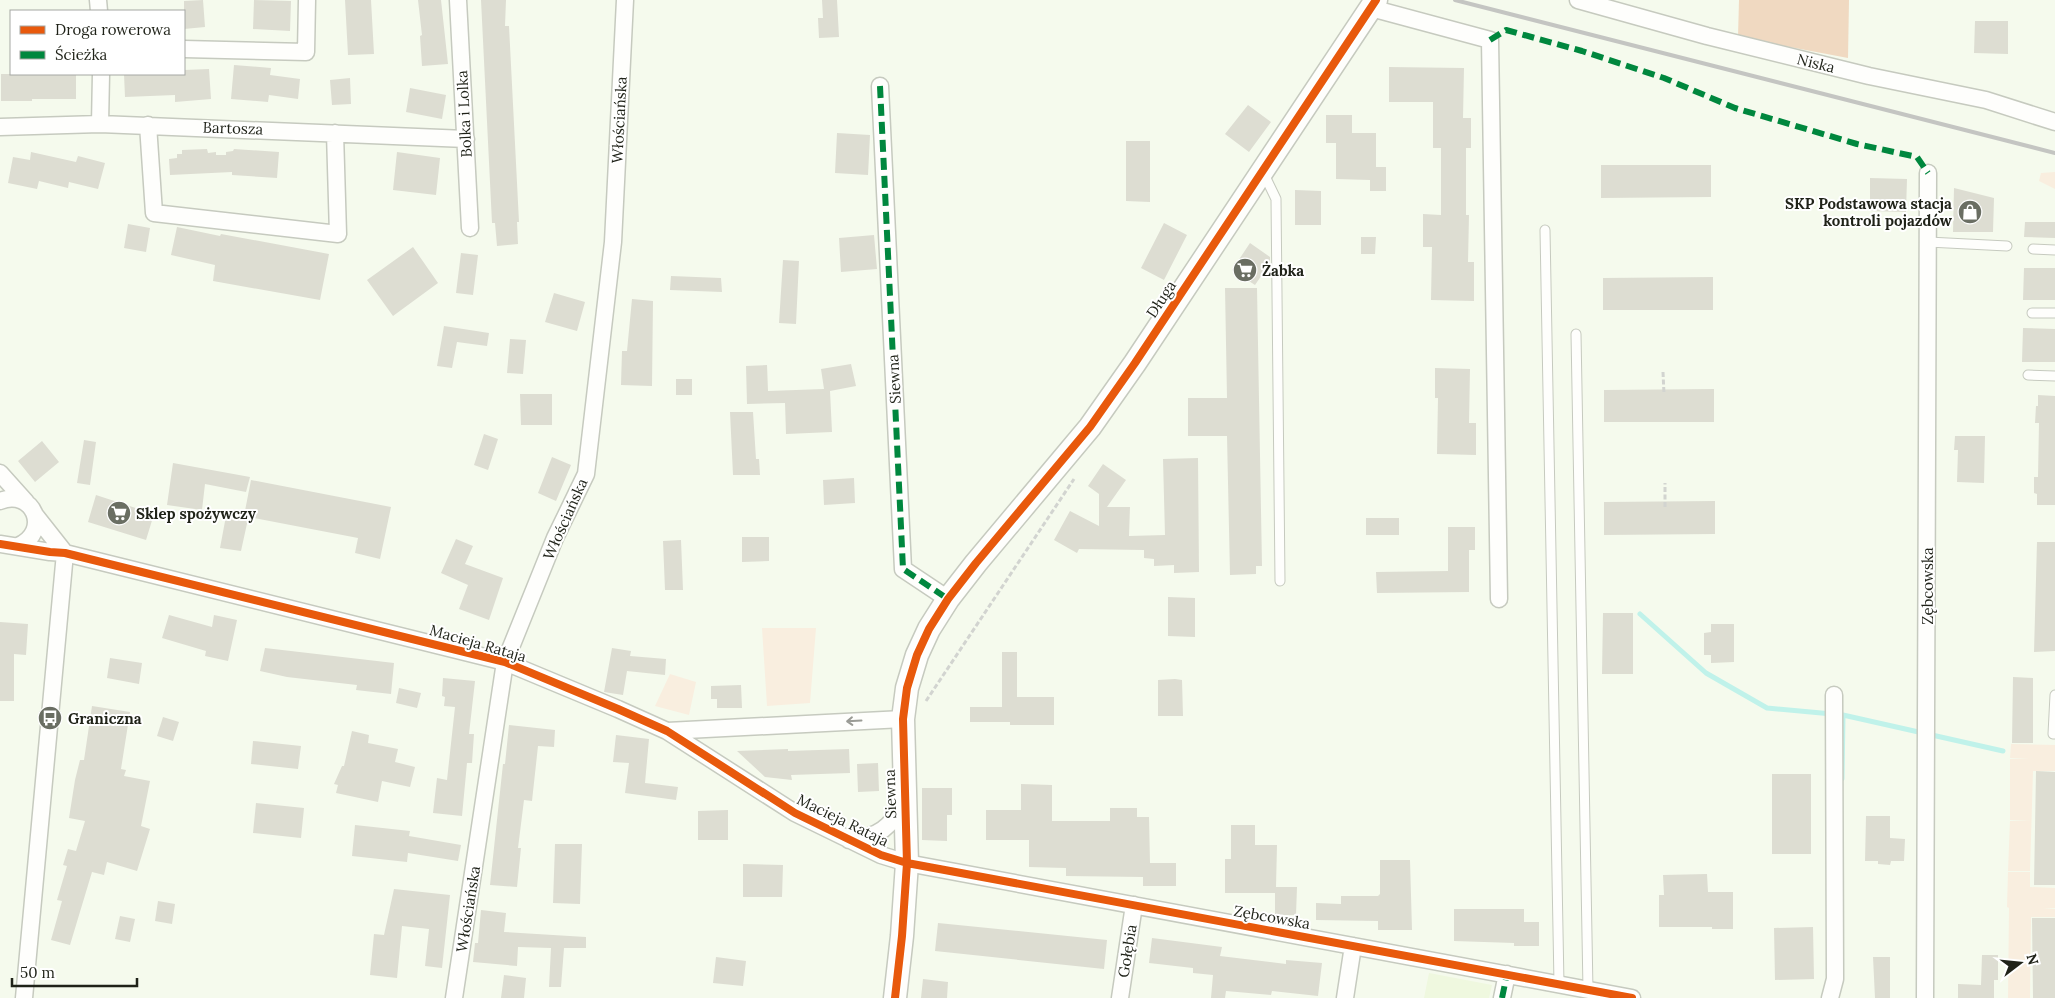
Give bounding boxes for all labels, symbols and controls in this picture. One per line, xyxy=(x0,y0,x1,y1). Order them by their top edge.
legend xyxy=(10,10,185,75)
text: Droga rowerowa xyxy=(55,20,171,39)
text: Ścieżka xyxy=(55,45,108,64)
street label: Niska xyxy=(1795,49,1837,77)
street label: Bolka i Lolka xyxy=(452,70,476,158)
street label: Włościańska xyxy=(607,76,631,164)
street label: Bartosza xyxy=(202,117,264,139)
place label: SKP Podstawowa stacja kontroli pojazdów xyxy=(1785,194,1953,230)
shop icon: SKP Podstawowa stacja kontroli pojazdów xyxy=(1957,199,1983,225)
supermarket icon: Żabka xyxy=(1232,257,1258,283)
place label: Żabka xyxy=(1262,261,1304,280)
street label: Długa xyxy=(1142,277,1180,321)
street label: Siewna xyxy=(883,353,905,404)
street label: Włościańska xyxy=(539,475,592,563)
supermarket icon: Sklep spożywczy xyxy=(106,500,132,526)
place label: Sklep spożywczy xyxy=(136,504,257,523)
street label: Zębcowska xyxy=(1918,547,1937,625)
street label: Macieja Rataja xyxy=(427,620,529,666)
bus stop icon: Graniczna xyxy=(37,705,63,731)
place label: Graniczna xyxy=(68,709,142,728)
one-way arrow xyxy=(846,717,862,726)
street label: Siewna xyxy=(880,769,900,819)
street label: Macieja Rataja xyxy=(794,790,892,851)
street label: Włościańska xyxy=(452,864,484,954)
street label: Zębcowska xyxy=(1232,901,1312,933)
street label: Gołębia xyxy=(1113,923,1141,979)
north arrow xyxy=(1995,938,2045,988)
text: N xyxy=(2022,952,2043,967)
scale bar xyxy=(12,956,138,988)
text: 50 m xyxy=(20,963,55,982)

